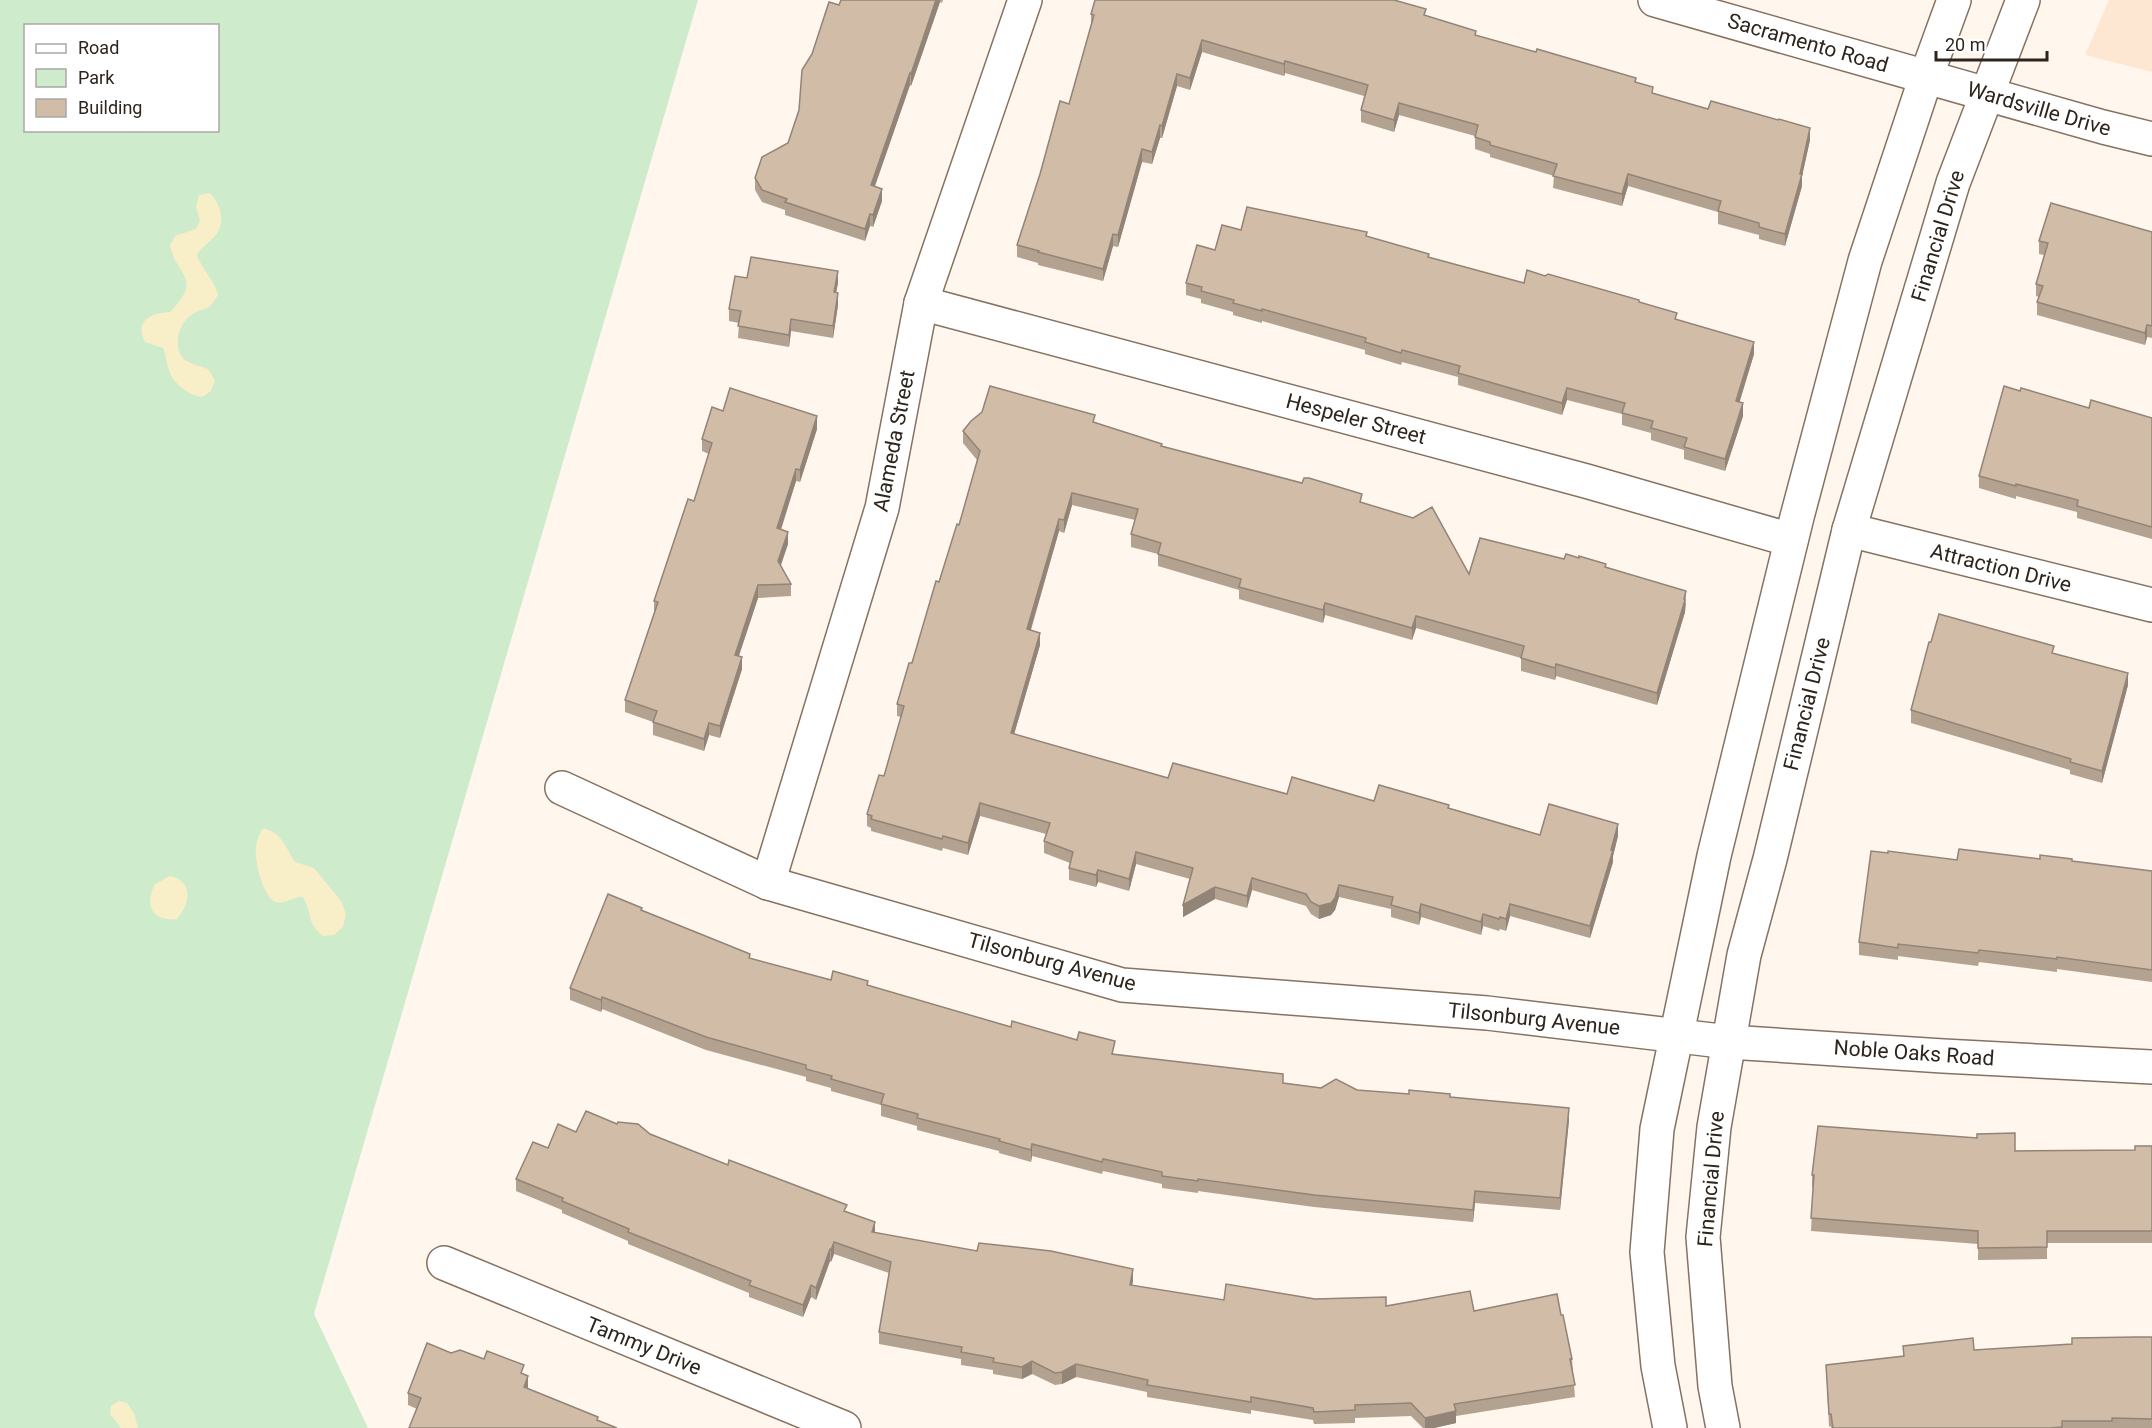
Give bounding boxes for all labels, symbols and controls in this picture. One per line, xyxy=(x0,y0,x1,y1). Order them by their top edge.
street label: Sacramento Road xyxy=(1725,9,1891,77)
legend xyxy=(24,24,219,132)
scale bar xyxy=(1936,24,2047,62)
text: 20 m xyxy=(1945,34,1985,55)
text: Road xyxy=(78,37,119,58)
text: Park xyxy=(78,67,115,88)
street label: Wardsville Drive xyxy=(1964,77,2114,141)
text: Building xyxy=(78,97,142,118)
street label: Financial Drive xyxy=(1907,167,1969,305)
street label: Alameda Street xyxy=(869,368,920,514)
street label: Hespeler Street xyxy=(1283,389,1429,449)
street label: Attraction Drive xyxy=(1928,539,2074,597)
street label: Financial Drive xyxy=(1779,635,1835,773)
street label: Tilsonburg Avenue xyxy=(965,928,1139,996)
street label: Tilsonburg Avenue xyxy=(1447,998,1621,1040)
street label: Noble Oaks Road xyxy=(1833,1035,1995,1071)
street label: Financial Drive xyxy=(1693,1110,1729,1248)
street label: Tammy Drive xyxy=(583,1312,705,1380)

